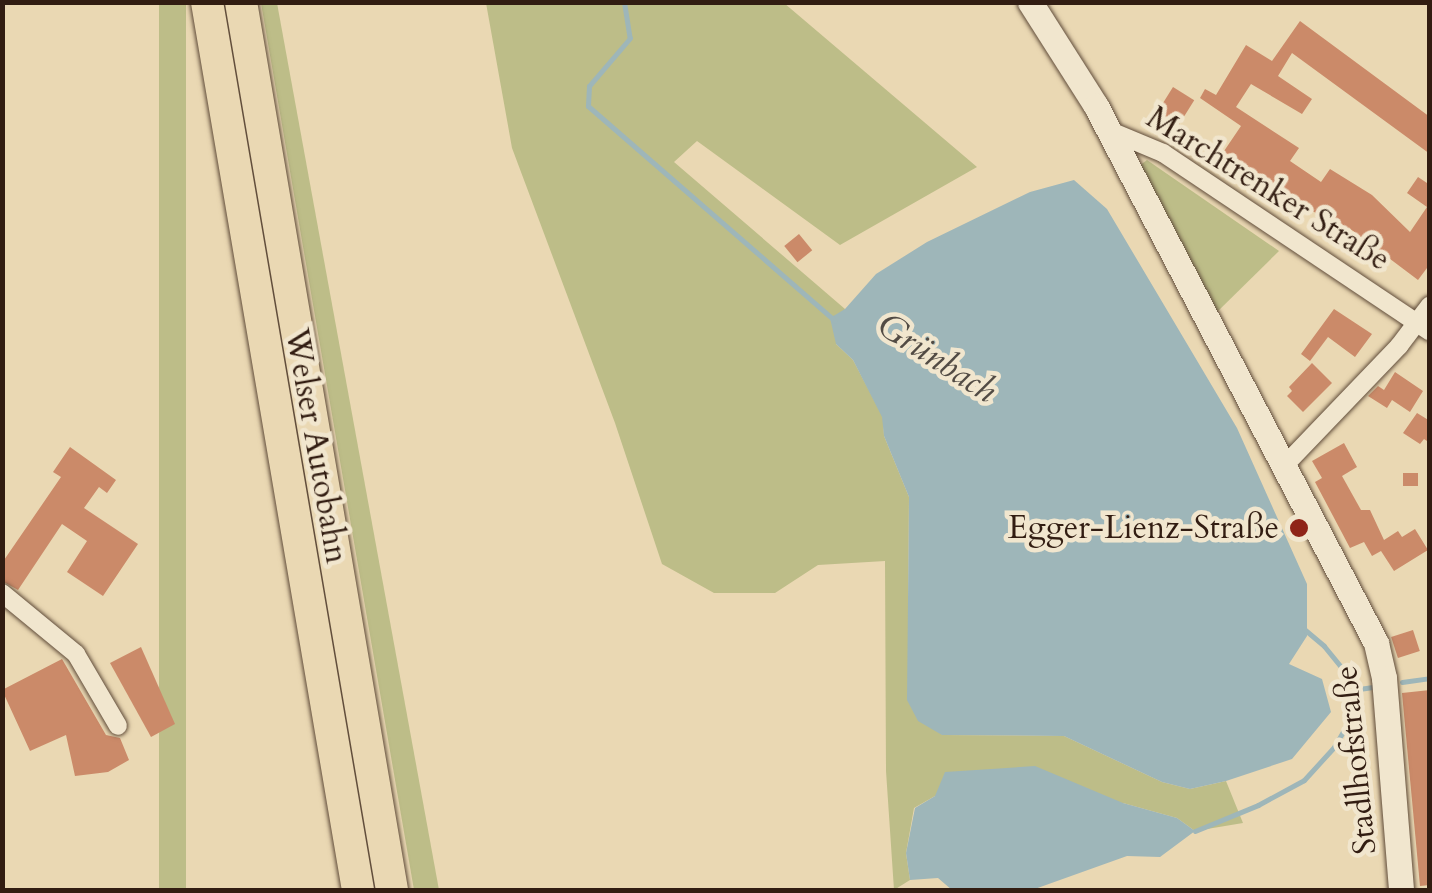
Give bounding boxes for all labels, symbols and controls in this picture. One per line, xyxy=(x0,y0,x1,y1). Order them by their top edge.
street label: Marchtrenker Straße xyxy=(1139,99,1397,279)
water label: Grünbach xyxy=(870,304,1004,412)
street label: Welser Autobahn xyxy=(276,325,356,567)
place label: Egger-Lienz-Straße xyxy=(1008,509,1279,547)
marker: Egger-Lienz-Straße xyxy=(1288,517,1310,539)
street label: Stadlhofstraße xyxy=(1327,664,1385,856)

